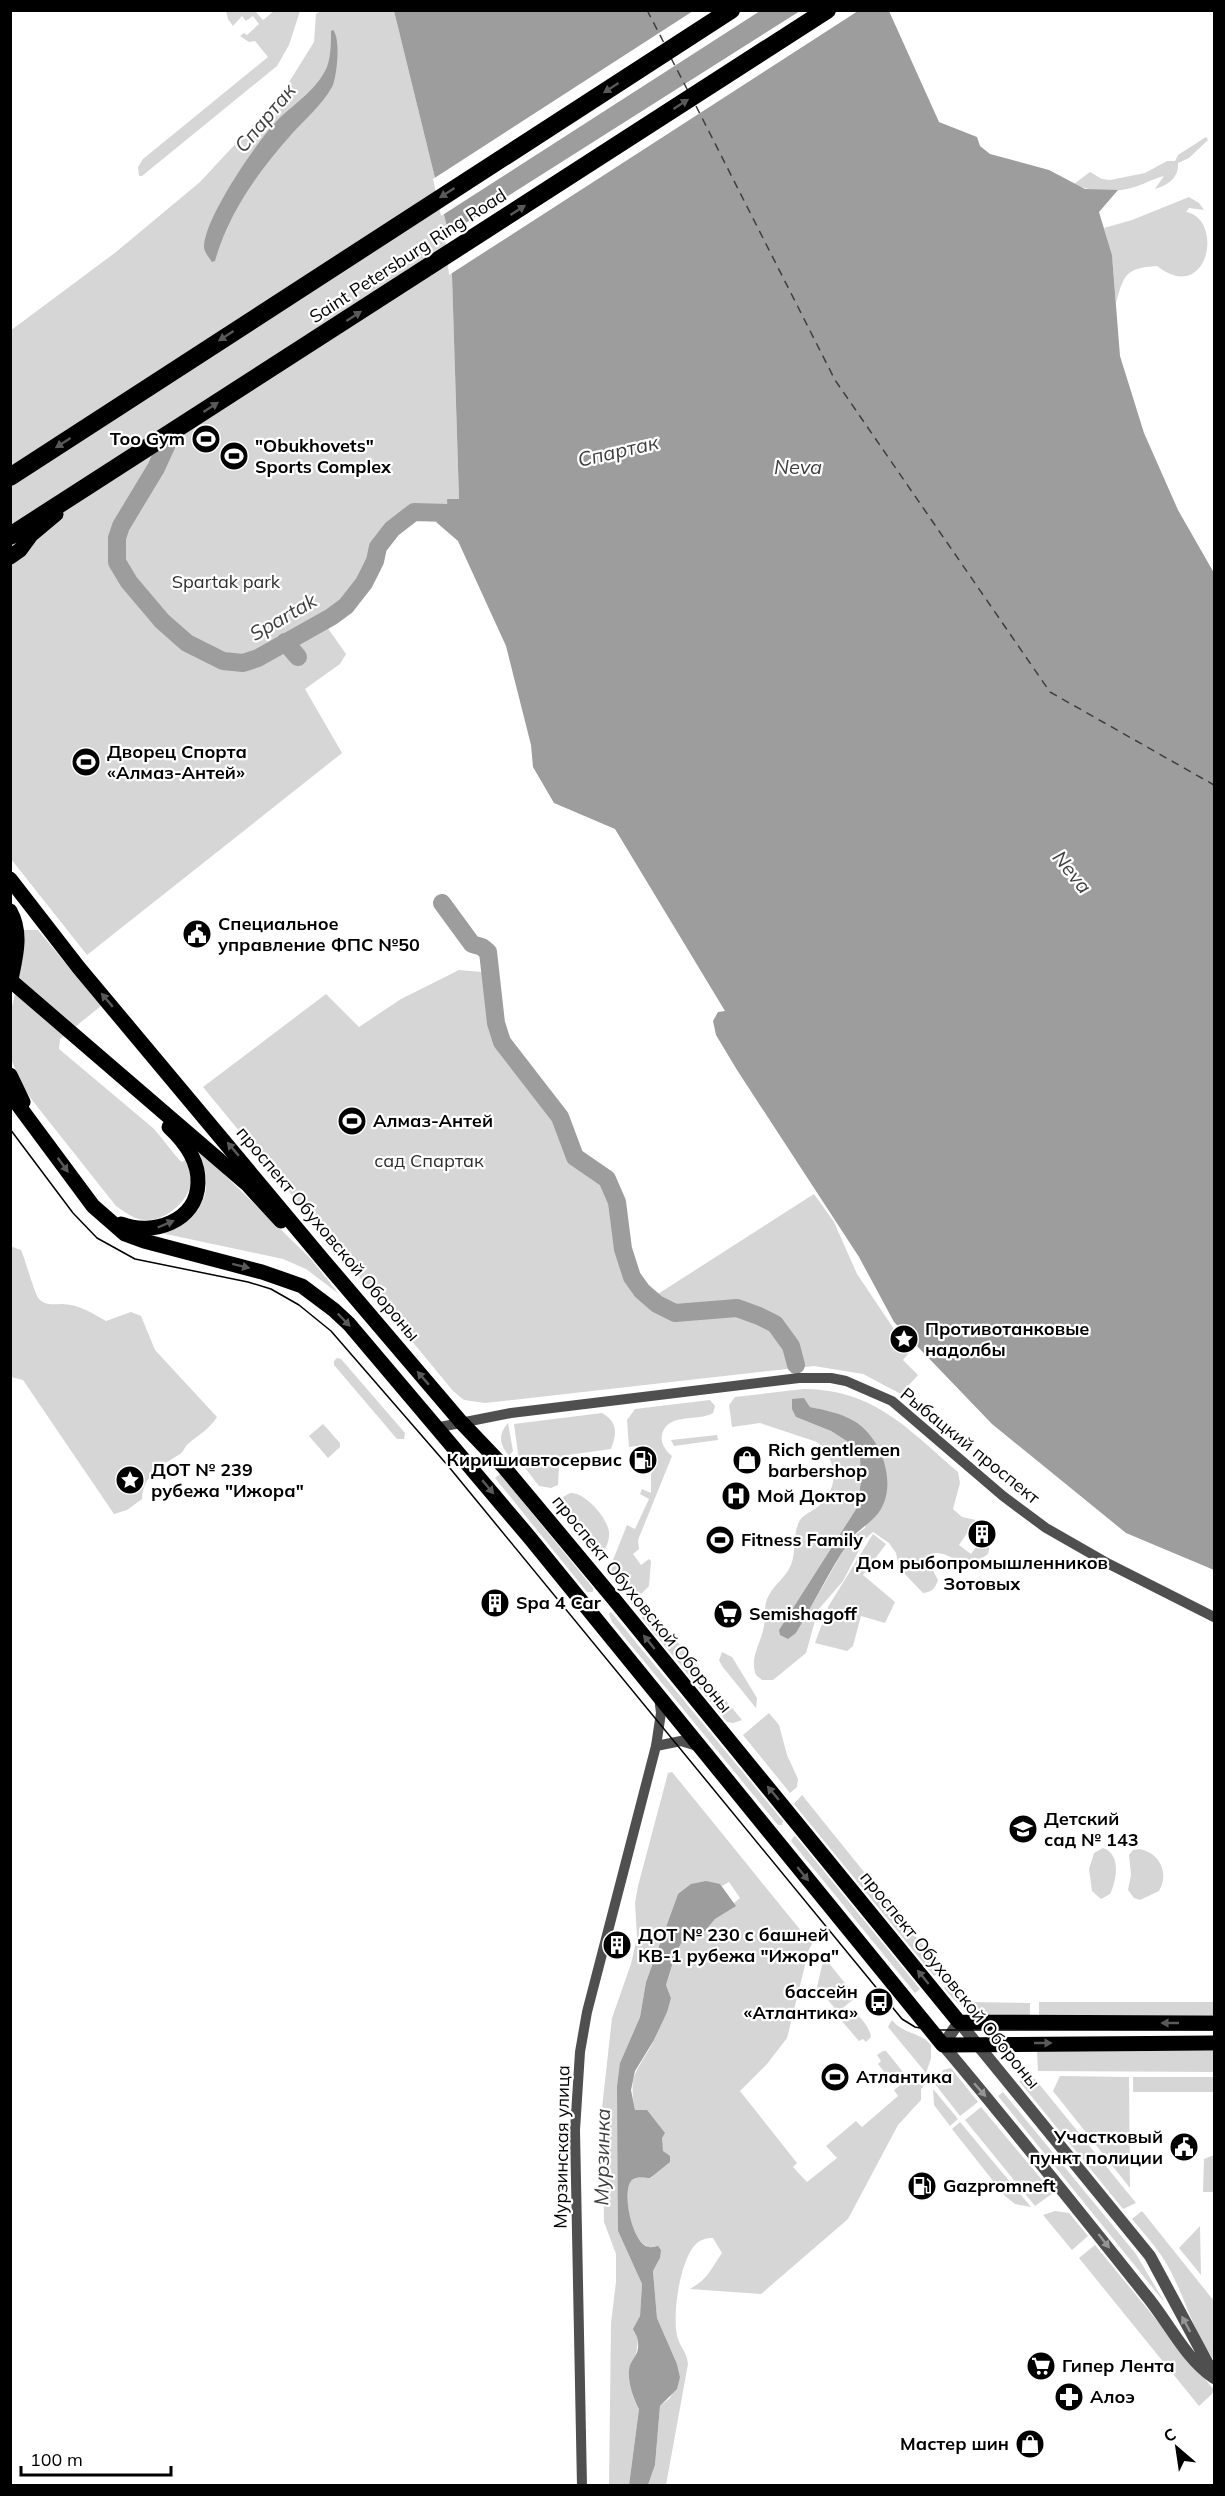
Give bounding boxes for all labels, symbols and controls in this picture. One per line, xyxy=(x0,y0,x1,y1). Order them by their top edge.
water label: Спартак xyxy=(229,77,301,157)
one-way arrow xyxy=(603,82,619,93)
one-way arrow xyxy=(673,99,690,110)
street label: Saint Petersburg Ring Road xyxy=(305,183,511,328)
one-way arrow xyxy=(439,188,455,199)
one-way arrow xyxy=(509,204,525,216)
one-way arrow xyxy=(345,310,362,321)
one-way arrow xyxy=(218,330,234,341)
one-way arrow xyxy=(203,401,219,413)
sports icon: Too Gym xyxy=(190,423,222,455)
place label: Too Gym xyxy=(110,427,185,450)
water label: Спартак xyxy=(575,429,662,472)
place label: "Obukhovets" Sports Complex xyxy=(255,434,392,478)
one-way arrow xyxy=(54,437,71,448)
sports icon: "Obukhovets" Sports Complex xyxy=(218,440,250,472)
water label: Neva xyxy=(774,454,822,479)
park label: Spartak park xyxy=(172,570,281,593)
water label: Spartak xyxy=(245,587,321,646)
place label: Дворец Спорта «Алмаз-Антей» xyxy=(107,740,247,784)
sports icon: Дворец Спорта «Алмаз-Антей» xyxy=(70,746,102,778)
water label: Neva xyxy=(1048,845,1097,898)
place label: Специальное управление ФПС №50 xyxy=(218,912,420,956)
public building icon: Специальное управление ФПС №50 xyxy=(181,918,213,950)
one-way arrow xyxy=(101,993,114,1008)
sports icon: Алмаз-Антей xyxy=(336,1105,368,1137)
place label: Алмаз-Антей xyxy=(373,1109,493,1132)
street label: проспект Обуховской Обороны xyxy=(232,1122,425,1346)
one-way arrow xyxy=(226,1141,239,1157)
park label: сад Спартак xyxy=(374,1149,484,1172)
one-way arrow xyxy=(57,1157,69,1173)
one-way arrow xyxy=(157,1220,174,1229)
one-way arrow xyxy=(232,1262,251,1272)
one-way arrow xyxy=(337,1313,351,1327)
place label: Противотанковые надолбы xyxy=(925,1317,1089,1361)
place icon: Противотанковые надолбы xyxy=(888,1323,920,1355)
one-way arrow xyxy=(417,1371,430,1386)
street label: Рыбацкий проспект xyxy=(896,1382,1045,1509)
place label: Rich gentlemen barbershop xyxy=(768,1438,900,1482)
fuel station icon: Киришиавтосервис xyxy=(627,1444,659,1476)
shop icon: Rich gentlemen barbershop xyxy=(731,1444,763,1476)
place label: Киришиавтосервис xyxy=(446,1448,622,1471)
place label: ДОТ № 239 рубежа "Ижора" xyxy=(151,1458,304,1502)
place icon: ДОТ № 239 рубежа "Ижора" xyxy=(114,1464,146,1496)
one-way arrow xyxy=(481,1479,494,1494)
hospital icon: Мой Доктор xyxy=(720,1480,752,1512)
place label: Мой Доктор xyxy=(757,1484,866,1507)
street label: проспект Обуховской Обороны xyxy=(547,1490,737,1717)
building icon: Дом рыбопромышленников Зотовых xyxy=(966,1518,998,1550)
sports icon: Fitness Family xyxy=(704,1524,736,1556)
place label: Fitness Family xyxy=(741,1528,863,1551)
place label: Дом рыбопромышленников Зотовых xyxy=(856,1551,1108,1595)
building icon: Spa 4 Car xyxy=(479,1587,511,1619)
place label: Spa 4 Car xyxy=(516,1591,602,1614)
supermarket icon: Semishagoff xyxy=(712,1598,744,1630)
place label: Semishagoff xyxy=(749,1602,857,1625)
one-way arrow xyxy=(643,1634,656,1650)
one-way arrow xyxy=(767,1786,780,1801)
place label: Детский сад № 143 xyxy=(1044,1807,1138,1851)
school or university icon: Детский сад № 143 xyxy=(1007,1813,1039,1845)
one-way arrow xyxy=(797,1866,810,1882)
street label: проспект Обуховской Обороны xyxy=(855,1866,1045,2093)
place label: ДОТ № 230 с башней КВ-1 рубежа "Ижора" xyxy=(638,1923,839,1967)
building icon: ДОТ № 230 с башней КВ-1 рубежа "Ижора" xyxy=(601,1929,633,1961)
one-way arrow xyxy=(917,1969,930,1984)
place label: бассейн «Атлантика» xyxy=(744,1980,858,2024)
bus stop icon: бассейн «Атлантика» xyxy=(863,1986,895,2018)
one-way arrow xyxy=(1160,2018,1179,2028)
one-way arrow xyxy=(1034,2038,1053,2048)
sports icon: Атлантика xyxy=(819,2061,851,2093)
street label: Мурзинская улица xyxy=(549,2065,574,2229)
place label: Атлантика xyxy=(856,2065,953,2088)
one-way arrow xyxy=(974,2082,987,2098)
water label: Мурзинка xyxy=(588,2108,615,2206)
place label: Участковый пункт полиции xyxy=(1029,2125,1163,2169)
public building icon: Участковый пункт полиции xyxy=(1168,2131,1200,2163)
fuel station icon: Gazpromneft xyxy=(906,2170,938,2202)
place label: Gazpromneft xyxy=(943,2174,1056,2197)
one-way arrow xyxy=(1097,2233,1110,2249)
one-way arrow xyxy=(1181,2315,1191,2332)
supermarket icon: Гипер Лента xyxy=(1025,2350,1057,2382)
place label: Гипер Лента xyxy=(1062,2354,1175,2377)
pharmacy icon: Алоэ xyxy=(1053,2381,1085,2413)
place label: Алоэ xyxy=(1090,2385,1135,2408)
north arrow xyxy=(1147,2418,1207,2478)
text: С xyxy=(1160,2423,1179,2446)
shop icon: Мастер шин xyxy=(1014,2428,1046,2460)
place label: Мастер шин xyxy=(900,2432,1009,2455)
scale bar xyxy=(21,2439,171,2477)
text: 100 m xyxy=(30,2448,83,2471)

